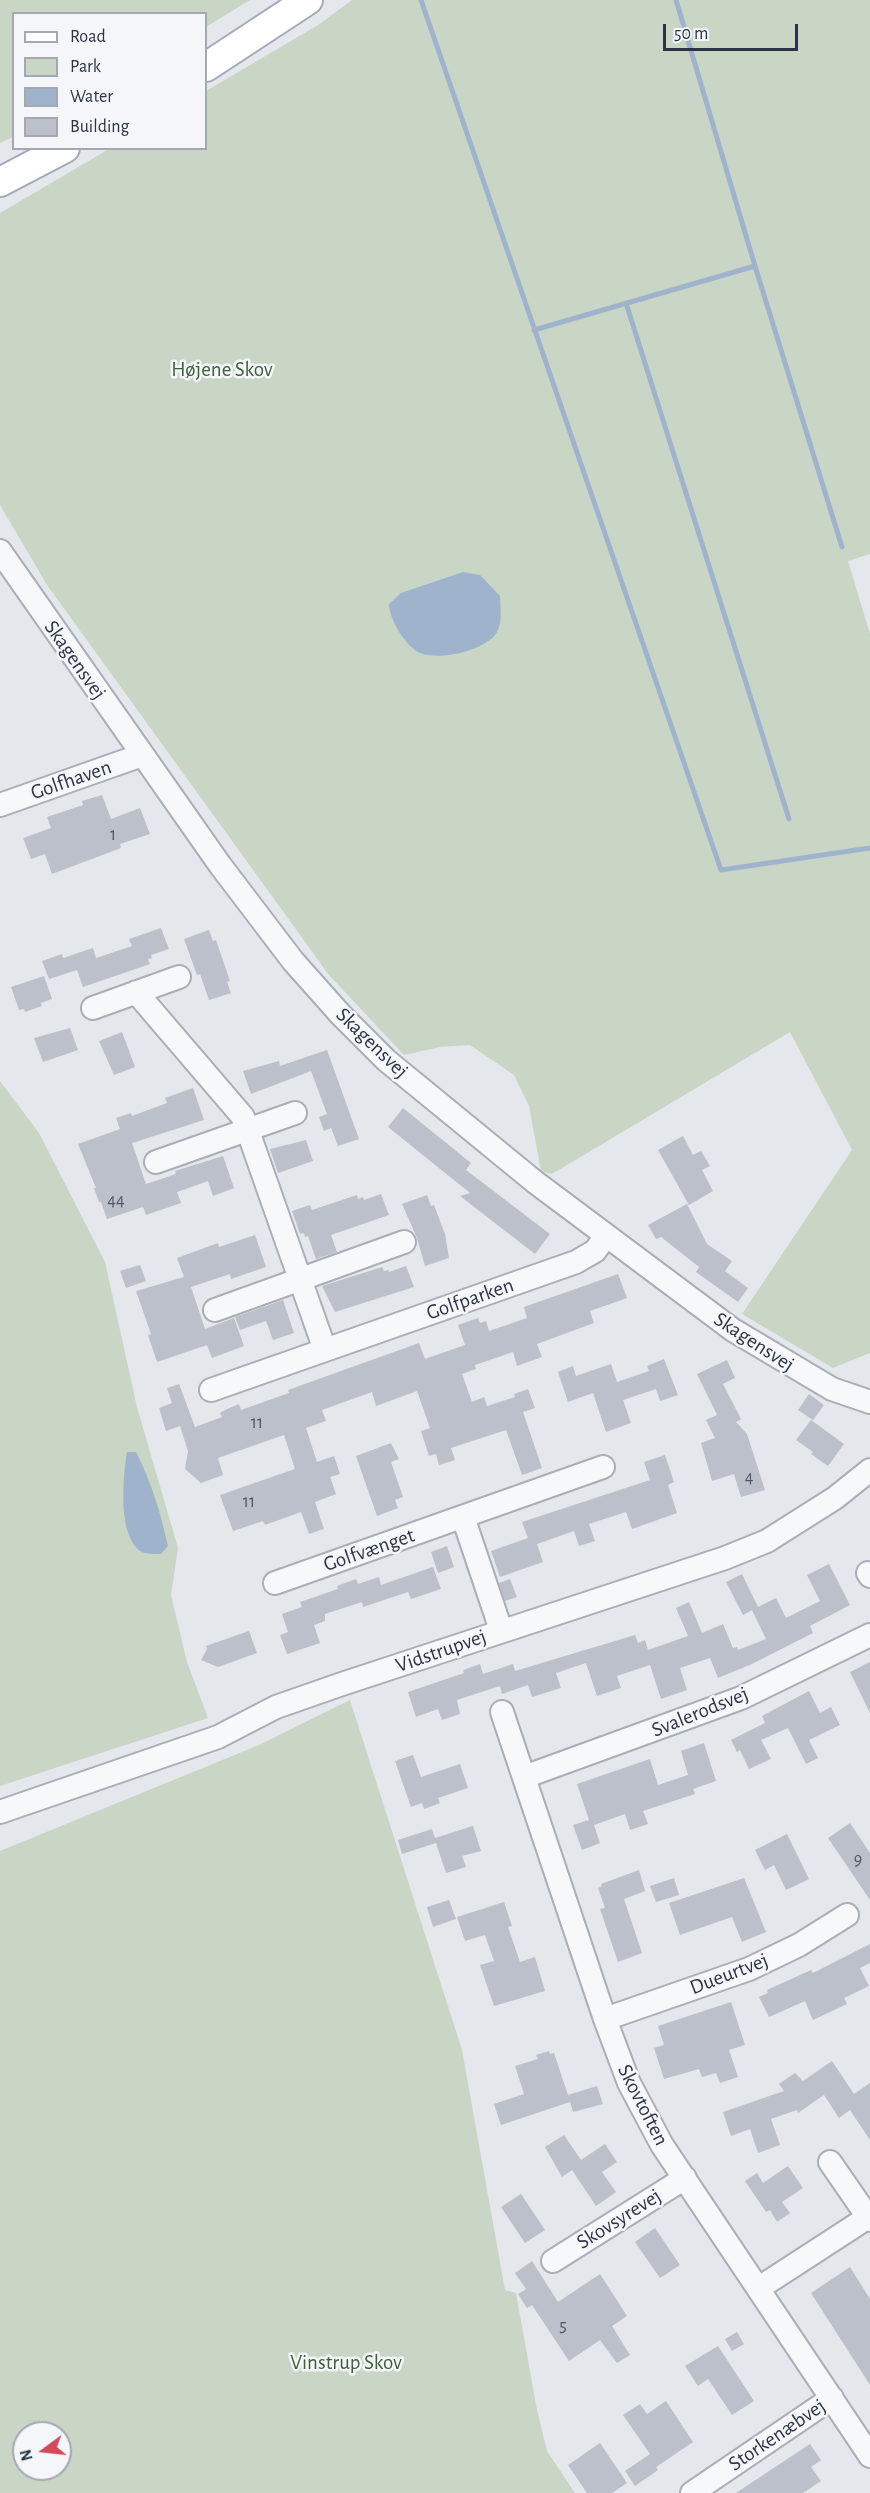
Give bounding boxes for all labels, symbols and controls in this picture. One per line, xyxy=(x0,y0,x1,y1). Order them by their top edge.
legend xyxy=(12,12,207,150)
scale bar xyxy=(666,12,801,50)
text: 50 m xyxy=(674,25,708,43)
text: Road xyxy=(70,28,106,46)
text: Park xyxy=(70,58,101,76)
text: Water xyxy=(70,88,113,106)
text: Building xyxy=(70,118,129,136)
park label: Højene Skov xyxy=(171,357,273,383)
street label: Skagensvej xyxy=(39,616,111,704)
street label: Golfhaven xyxy=(27,754,115,806)
house number: 1 xyxy=(110,824,116,846)
street label: Skagensvej xyxy=(331,1002,413,1084)
house number: 44 xyxy=(107,1190,125,1212)
street label: Golfparken xyxy=(423,1272,517,1326)
street label: Skagensvej xyxy=(709,1307,799,1377)
house number: 11 xyxy=(251,1412,263,1434)
house number: 4 xyxy=(745,1467,753,1489)
house number: 11 xyxy=(243,1491,255,1513)
street label: Golfvænget xyxy=(320,1523,418,1577)
street label: Vidstrupvej xyxy=(392,1624,490,1678)
street label: Svalerodsvej xyxy=(648,1681,752,1743)
house number: 9 xyxy=(854,1849,862,1871)
street label: Dueurtvej xyxy=(686,1948,772,2000)
street label: Skovtoften xyxy=(612,2060,674,2150)
street label: Skovsyrevej xyxy=(572,2183,666,2255)
house number: 5 xyxy=(559,2315,567,2337)
park label: Vinstrup Skov xyxy=(290,2350,402,2376)
street label: Storkenæbvej xyxy=(724,2393,830,2477)
north arrow xyxy=(12,2421,72,2481)
text: N xyxy=(17,2448,36,2463)

